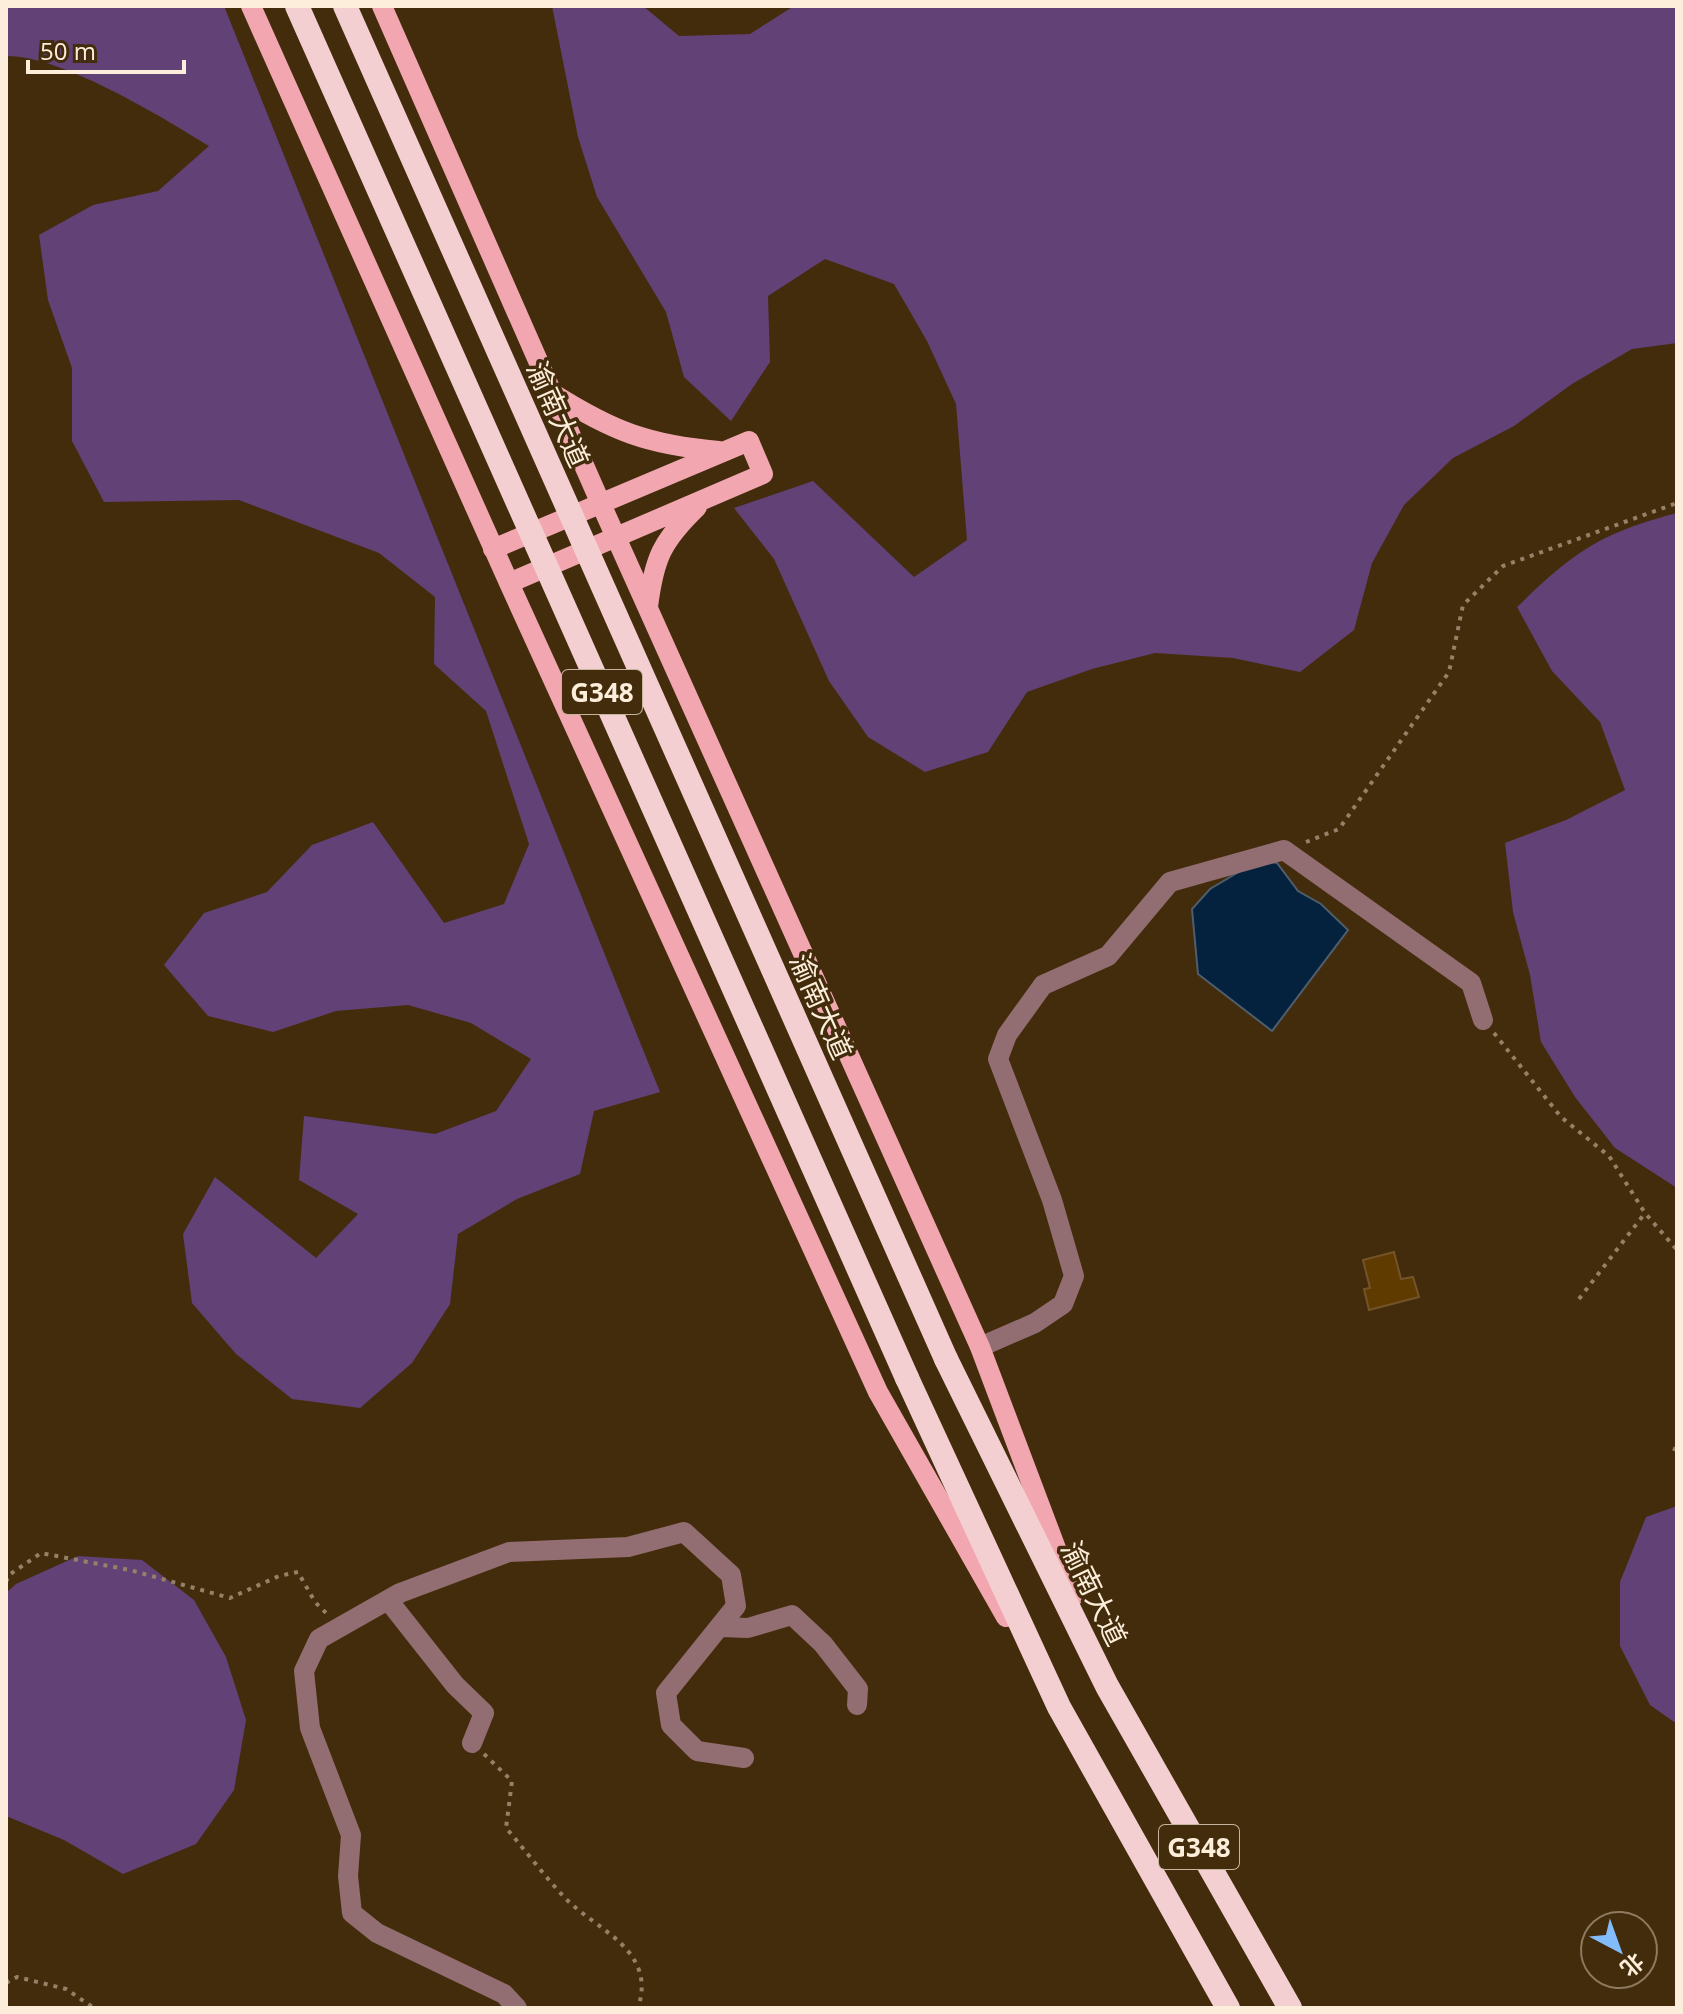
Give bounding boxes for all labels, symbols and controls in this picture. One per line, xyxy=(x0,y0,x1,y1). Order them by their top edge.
scale bar xyxy=(28,24,184,74)
text: 50 m xyxy=(40,34,96,67)
street label: 渝南大道 xyxy=(519,355,599,473)
road number: G348 xyxy=(562,670,642,714)
street label: 渝南大道 xyxy=(782,947,862,1065)
street label: 渝南大道 xyxy=(1053,1534,1137,1652)
road number: G348 xyxy=(1159,1825,1239,1869)
north arrow xyxy=(1579,1910,1659,1990)
text: 北 xyxy=(1615,1947,1651,1984)

